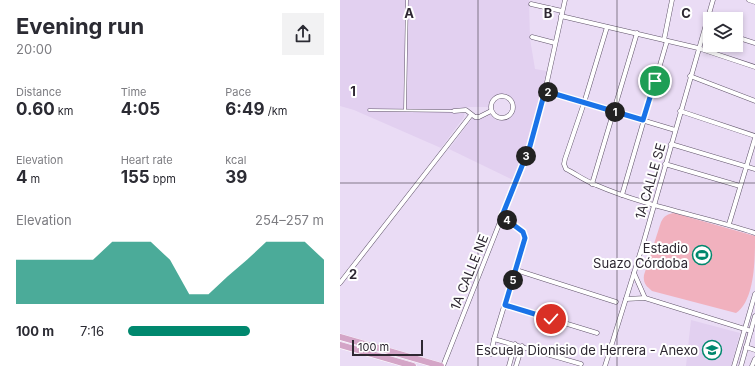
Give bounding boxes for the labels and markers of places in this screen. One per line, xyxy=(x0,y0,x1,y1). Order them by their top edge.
pin xyxy=(638,64,672,98)
pin: 2 xyxy=(538,82,558,102)
pin: 1 xyxy=(605,102,625,122)
pin: 3 xyxy=(516,146,536,166)
pin: 4 xyxy=(497,210,517,230)
place label: Estadio Suazo Córdoba xyxy=(593,240,688,271)
sports icon: Estadio Suazo Córdoba xyxy=(691,244,713,266)
pin: 5 xyxy=(503,270,523,290)
pin xyxy=(534,302,568,336)
school or university icon: Escuela Dionisio de Herrera - Anexo xyxy=(701,339,723,361)
place label: Escuela Dionisio de Herrera - Anexo xyxy=(476,342,698,358)

